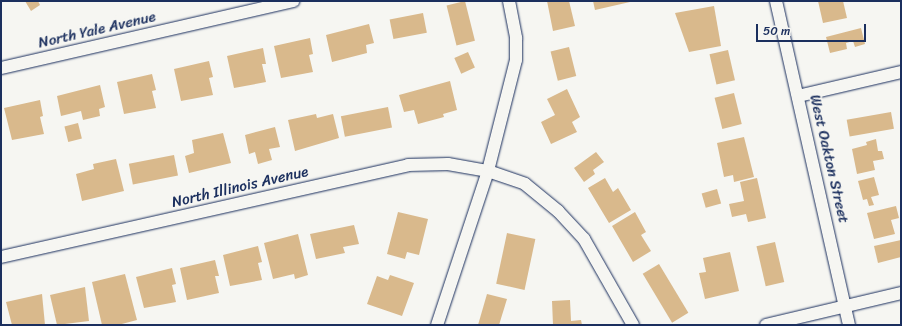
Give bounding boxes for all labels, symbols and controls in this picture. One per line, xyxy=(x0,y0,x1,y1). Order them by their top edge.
street label: North Yale Avenue xyxy=(36,8,158,52)
scale bar xyxy=(758,16,868,42)
text: 50 m xyxy=(763,20,790,42)
street label: West Oakton Street xyxy=(805,93,853,225)
street label: North Illinois Avenue xyxy=(170,163,310,211)

